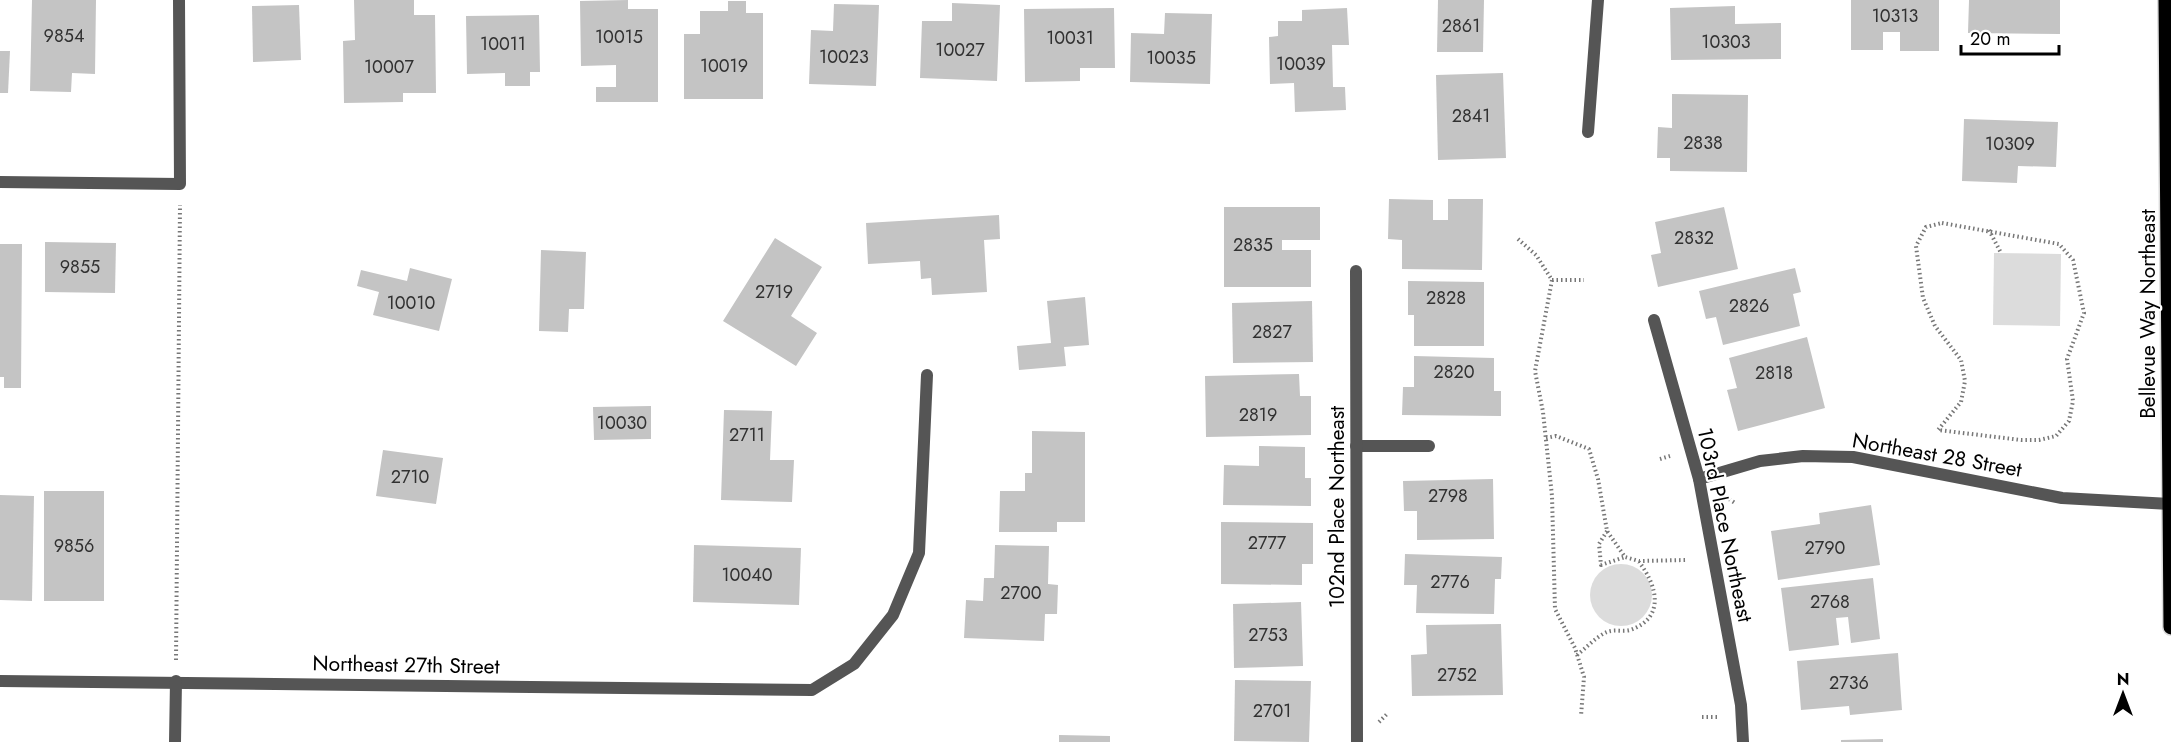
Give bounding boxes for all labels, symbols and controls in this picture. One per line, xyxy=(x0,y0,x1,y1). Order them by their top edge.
house number: 10313 xyxy=(1872,3,1918,29)
house number: 2861 xyxy=(1442,13,1480,39)
scale bar xyxy=(1961,18,2058,56)
house number: 9854 xyxy=(44,23,84,49)
house number: 10015 xyxy=(595,24,643,50)
house number: 10031 xyxy=(1046,25,1094,51)
text: 20 m xyxy=(1970,26,2010,52)
house number: 10303 xyxy=(1701,29,1751,55)
house number: 10011 xyxy=(480,31,526,57)
house number: 10027 xyxy=(935,37,985,63)
house number: 10023 xyxy=(819,44,869,70)
house number: 10035 xyxy=(1146,45,1196,71)
house number: 10039 xyxy=(1276,51,1326,77)
house number: 10019 xyxy=(700,53,748,79)
house number: 10007 xyxy=(364,54,415,80)
house number: 2841 xyxy=(1452,103,1490,129)
house number: 2838 xyxy=(1683,130,1723,156)
house number: 10309 xyxy=(1985,131,2035,157)
street label: Bellevue Way Northeast xyxy=(2133,209,2163,419)
house number: 2832 xyxy=(1674,225,1714,251)
house number: 2835 xyxy=(1233,232,1273,258)
house number: 9855 xyxy=(60,254,100,280)
house number: 2719 xyxy=(755,279,793,305)
house number: 2828 xyxy=(1426,285,1466,311)
house number: 10010 xyxy=(387,290,435,316)
house number: 2826 xyxy=(1729,293,1769,319)
house number: 2827 xyxy=(1252,319,1292,345)
house number: 2820 xyxy=(1433,359,1475,385)
house number: 2818 xyxy=(1755,360,1793,386)
house number: 2819 xyxy=(1239,402,1277,428)
street label: 102nd Place Northeast xyxy=(1322,406,1352,608)
house number: 10030 xyxy=(597,410,647,436)
house number: 2711 xyxy=(729,422,765,448)
street label: 103rd Place Northeast xyxy=(1690,425,1760,625)
street label: Northeast 28 Street xyxy=(1850,425,2024,485)
house number: 2710 xyxy=(391,464,429,490)
house number: 2798 xyxy=(1428,483,1468,509)
house number: 2777 xyxy=(1248,530,1287,556)
house number: 9856 xyxy=(54,533,94,559)
house number: 2790 xyxy=(1805,535,1846,561)
house number: 10040 xyxy=(722,562,773,588)
house number: 2776 xyxy=(1430,569,1470,595)
house number: 2700 xyxy=(1000,580,1042,606)
house number: 2768 xyxy=(1810,589,1850,615)
house number: 2753 xyxy=(1248,622,1288,648)
street label: Northeast 27th Street xyxy=(312,648,500,682)
house number: 2752 xyxy=(1437,662,1477,688)
north arrow xyxy=(2093,664,2153,724)
text: N xyxy=(2117,668,2129,691)
house number: 2736 xyxy=(1829,670,1869,696)
house number: 2701 xyxy=(1253,698,1291,724)

